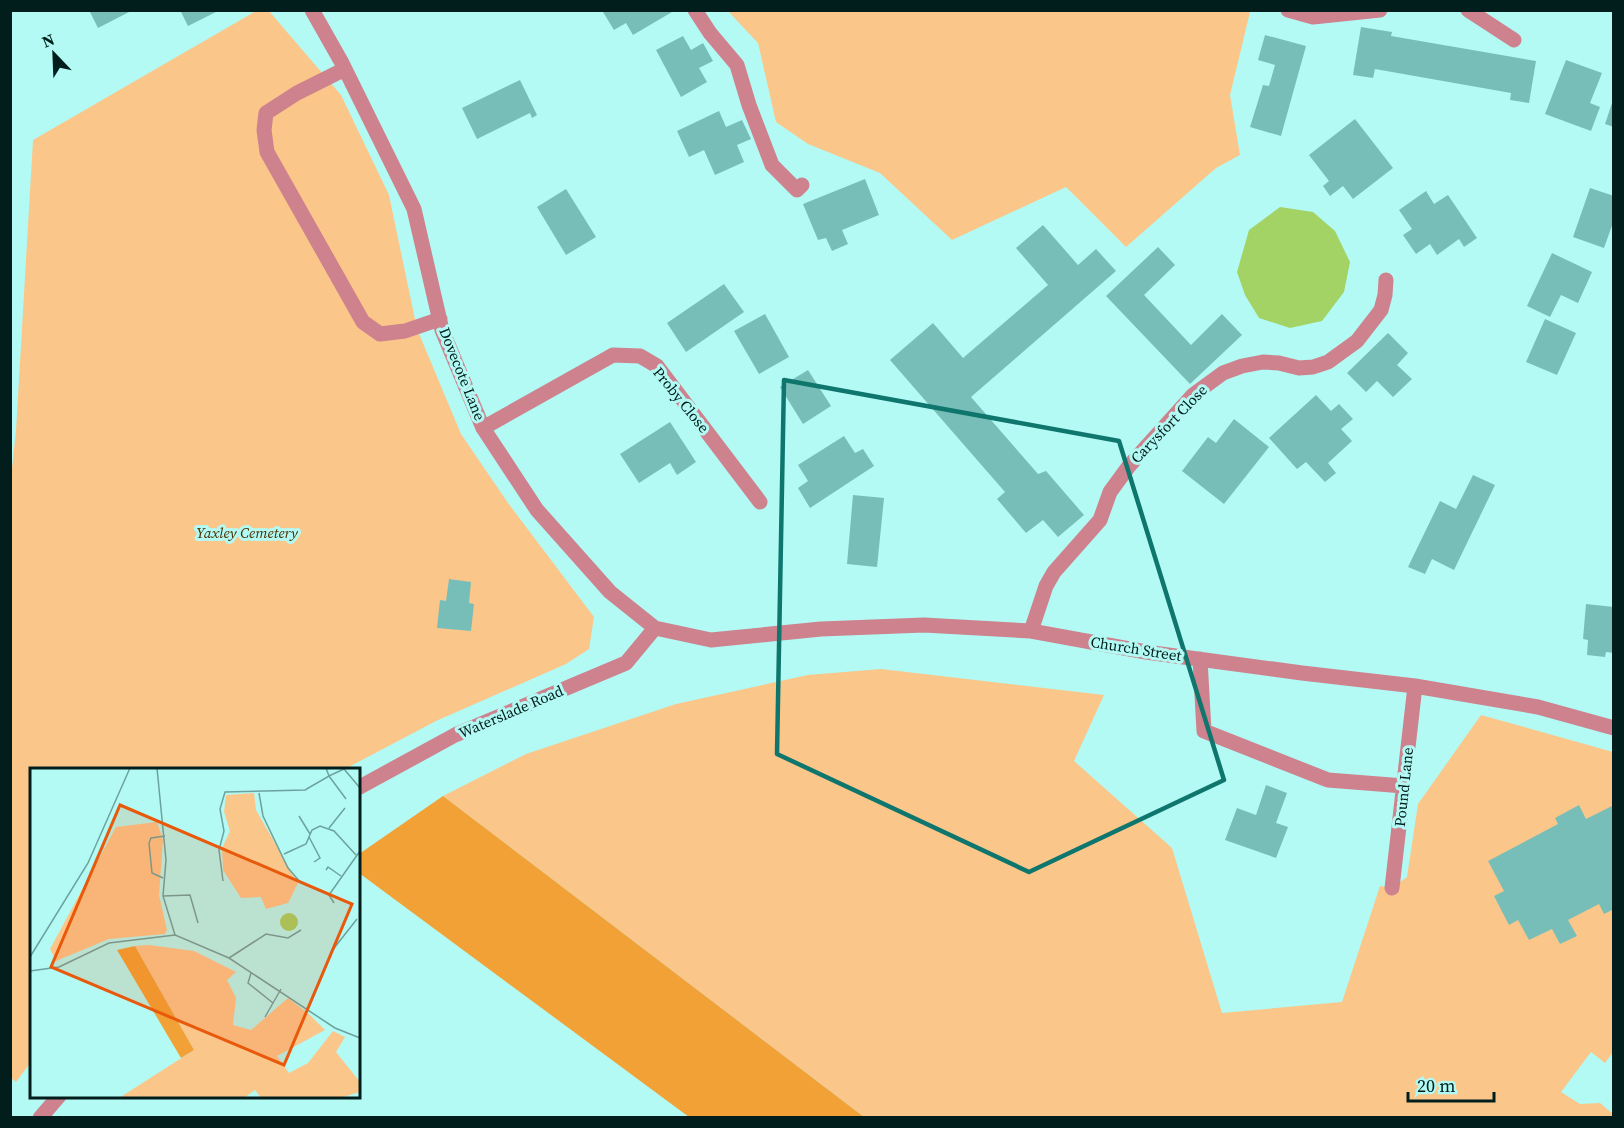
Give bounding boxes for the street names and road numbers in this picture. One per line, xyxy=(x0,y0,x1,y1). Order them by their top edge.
street label: Dovecote Lane xyxy=(434,324,491,424)
street label: Proby Close xyxy=(648,362,715,437)
street label: Carysfort Close xyxy=(1126,379,1212,468)
street label: Church Street xyxy=(1089,631,1183,666)
street label: Waterslade Road xyxy=(455,680,567,743)
street label: Pound Lane xyxy=(1389,746,1418,828)

